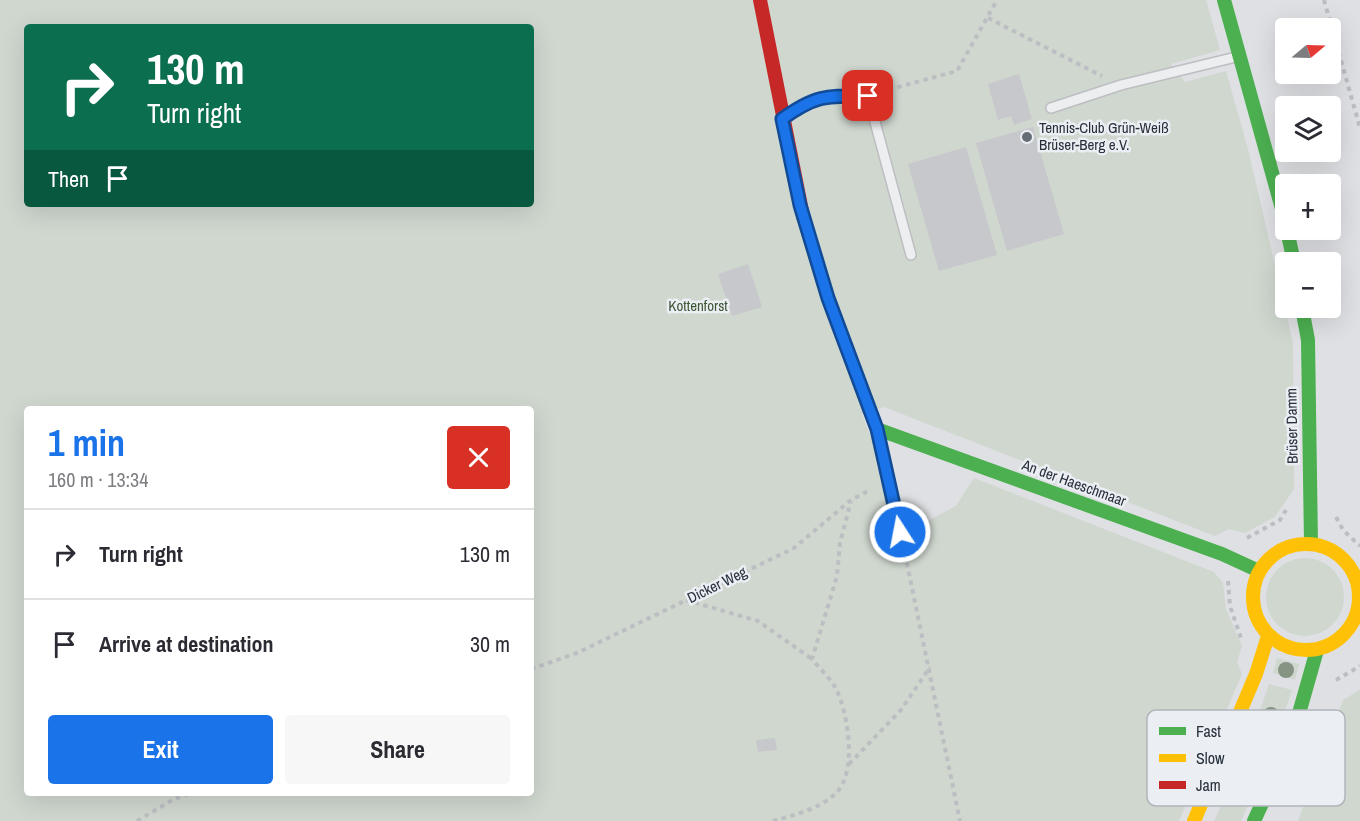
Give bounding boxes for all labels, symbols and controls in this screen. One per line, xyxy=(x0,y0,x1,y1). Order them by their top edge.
north arrow xyxy=(1275,18,1341,84)
map controls xyxy=(1275,18,1341,318)
text: 130 m xyxy=(147,41,245,97)
icon: right xyxy=(48,48,126,126)
pin xyxy=(842,70,893,121)
icon: arrive xyxy=(851,79,884,112)
text: Turn right xyxy=(147,95,241,131)
button: layers xyxy=(1275,96,1341,162)
place label: Tennis-Club Grün-Weiß Brüser-Berg e.V. xyxy=(1039,117,1169,155)
marker: Tennis-Club Grün-Weiß Brüser-Berg e.V. xyxy=(1020,130,1034,144)
icon: arrive xyxy=(101,162,134,195)
text: Then xyxy=(48,164,89,194)
button: + xyxy=(1275,174,1341,240)
button: − xyxy=(1275,252,1341,318)
park label: Kottenforst xyxy=(668,295,728,316)
street label: Brüser Damm xyxy=(1280,388,1303,464)
text: 1 min xyxy=(48,419,125,467)
button: close xyxy=(447,426,510,489)
street label: An der Haeschmaar xyxy=(1018,454,1129,511)
text: 160 m · 13:34 xyxy=(48,466,148,493)
position arrow xyxy=(868,500,932,564)
icon: right xyxy=(48,538,81,571)
text: Turn right xyxy=(99,539,183,569)
text: 130 m xyxy=(460,539,510,569)
street label: Dicker Weg xyxy=(683,561,750,608)
icon: arrive xyxy=(48,628,81,661)
text: Arrive at destination xyxy=(99,629,273,659)
text: 30 m xyxy=(470,629,510,659)
legend xyxy=(1147,710,1345,806)
button: Exit xyxy=(48,715,273,784)
button: Share xyxy=(285,715,510,784)
text: Fast xyxy=(1196,720,1221,742)
text: Slow xyxy=(1196,747,1225,769)
text: Jam xyxy=(1196,774,1221,796)

